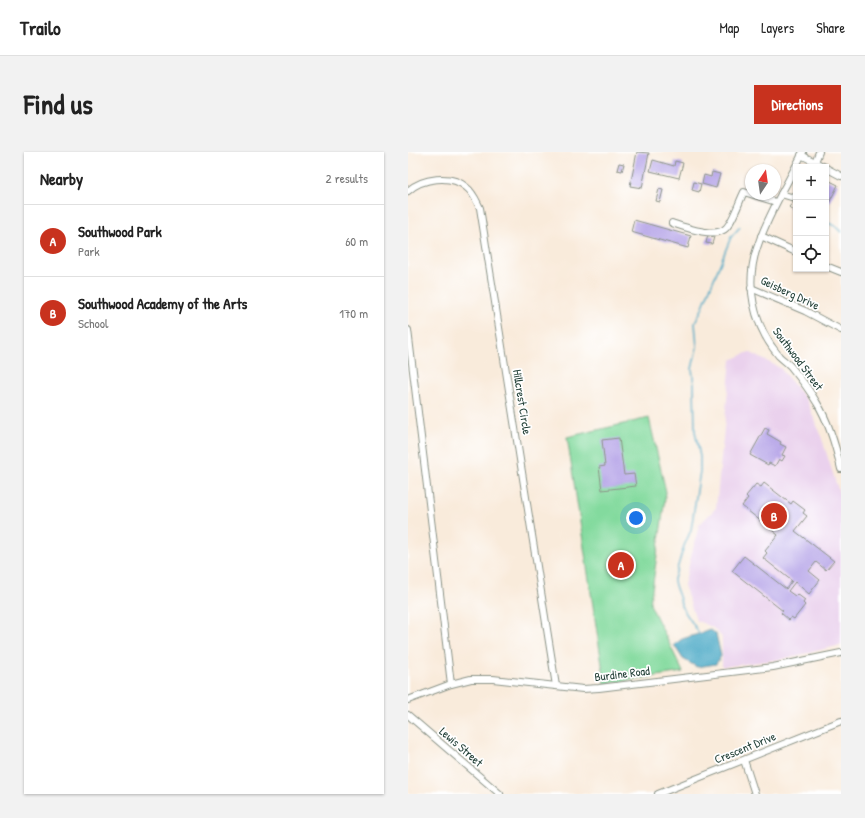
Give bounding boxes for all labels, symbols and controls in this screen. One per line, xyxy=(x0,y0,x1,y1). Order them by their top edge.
text: Trailo xyxy=(20,15,61,41)
text: Map xyxy=(719,18,739,37)
text: Layers xyxy=(761,18,794,37)
text: Share xyxy=(816,18,845,37)
text: Find us xyxy=(24,85,93,123)
button: Directions xyxy=(754,85,841,124)
north arrow xyxy=(745,164,781,200)
map controls xyxy=(793,164,829,272)
button: + xyxy=(793,164,829,200)
text: Nearby xyxy=(40,167,83,190)
text: 2 results xyxy=(326,169,368,187)
button: − xyxy=(793,200,829,236)
text: Southwood Park xyxy=(78,221,162,242)
text: A xyxy=(50,232,56,250)
text: 60 m xyxy=(345,232,368,250)
button: locate xyxy=(793,236,829,272)
text: Park xyxy=(78,242,100,260)
street label: Geisberg Drive xyxy=(758,272,822,314)
text: Southwood Academy of the Arts xyxy=(78,293,247,314)
text: B xyxy=(50,304,56,322)
text: 170 m xyxy=(339,304,368,322)
text: School xyxy=(78,314,108,332)
street label: Southwood Street xyxy=(769,324,828,394)
street label: Hillcrest Circle xyxy=(509,368,536,436)
pin: B xyxy=(761,501,787,531)
your location xyxy=(626,508,646,528)
pin: A xyxy=(608,550,634,580)
street label: Burdine Road xyxy=(593,662,651,685)
street label: Lewis Street xyxy=(436,723,487,771)
street label: Crescent Drive xyxy=(712,727,778,768)

